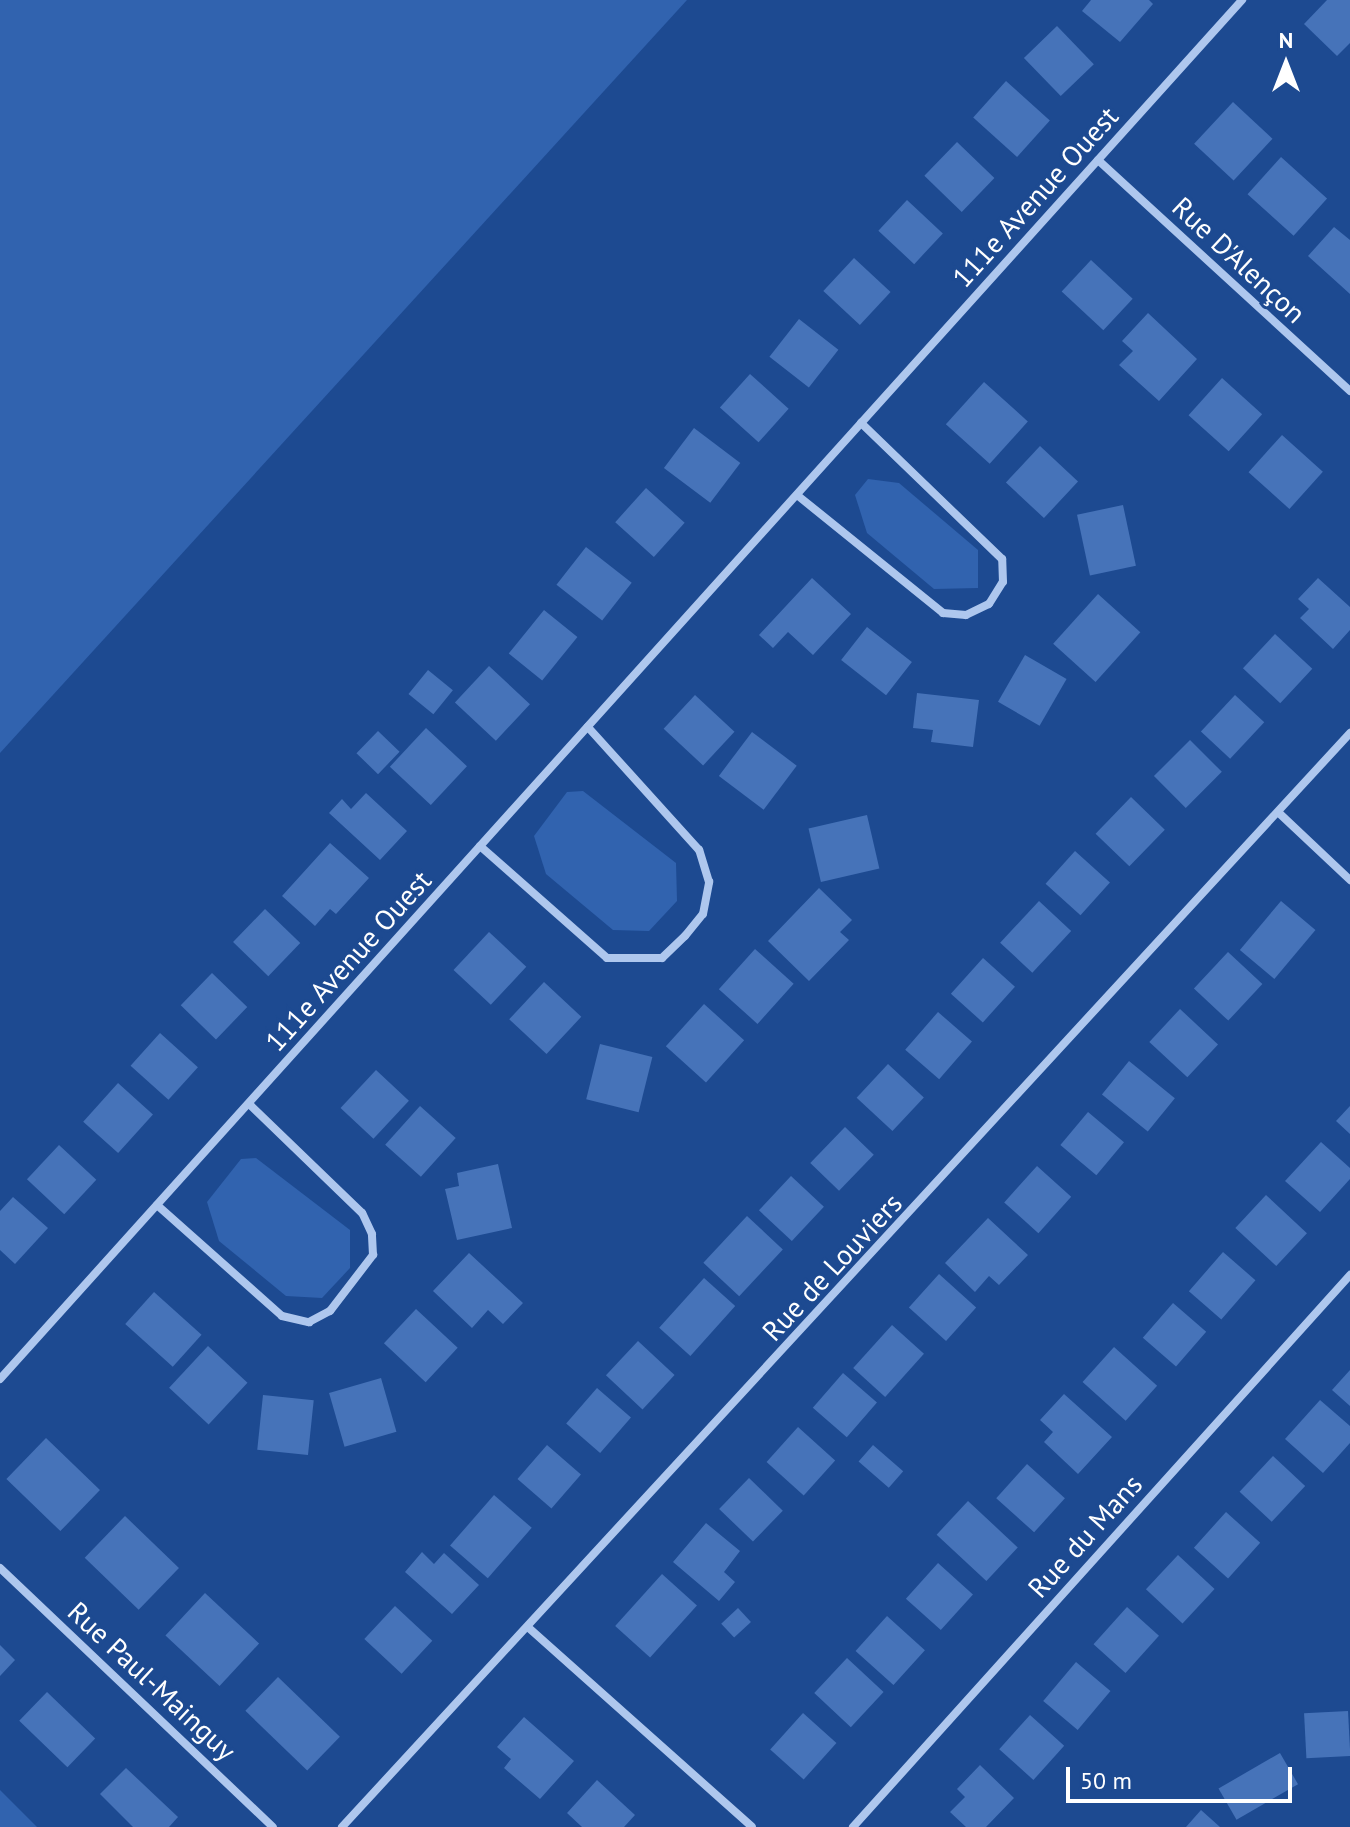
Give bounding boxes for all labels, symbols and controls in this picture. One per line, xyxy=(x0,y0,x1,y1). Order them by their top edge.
north arrow xyxy=(1246,24,1326,104)
text: N xyxy=(1279,26,1293,54)
street label: 111e Avenue Ouest xyxy=(945,99,1125,295)
street label: Rue D'Alençon xyxy=(1166,190,1312,330)
street label: 111e Avenue Ouest xyxy=(258,863,438,1059)
street label: Rue de Louviers xyxy=(755,1186,909,1348)
street label: Rue du Mans xyxy=(1021,1468,1149,1604)
street label: Rue Paul-Mainguy xyxy=(61,1595,243,1767)
scale bar xyxy=(1070,1751,1296,1801)
text: 50 m xyxy=(1080,1765,1132,1796)

